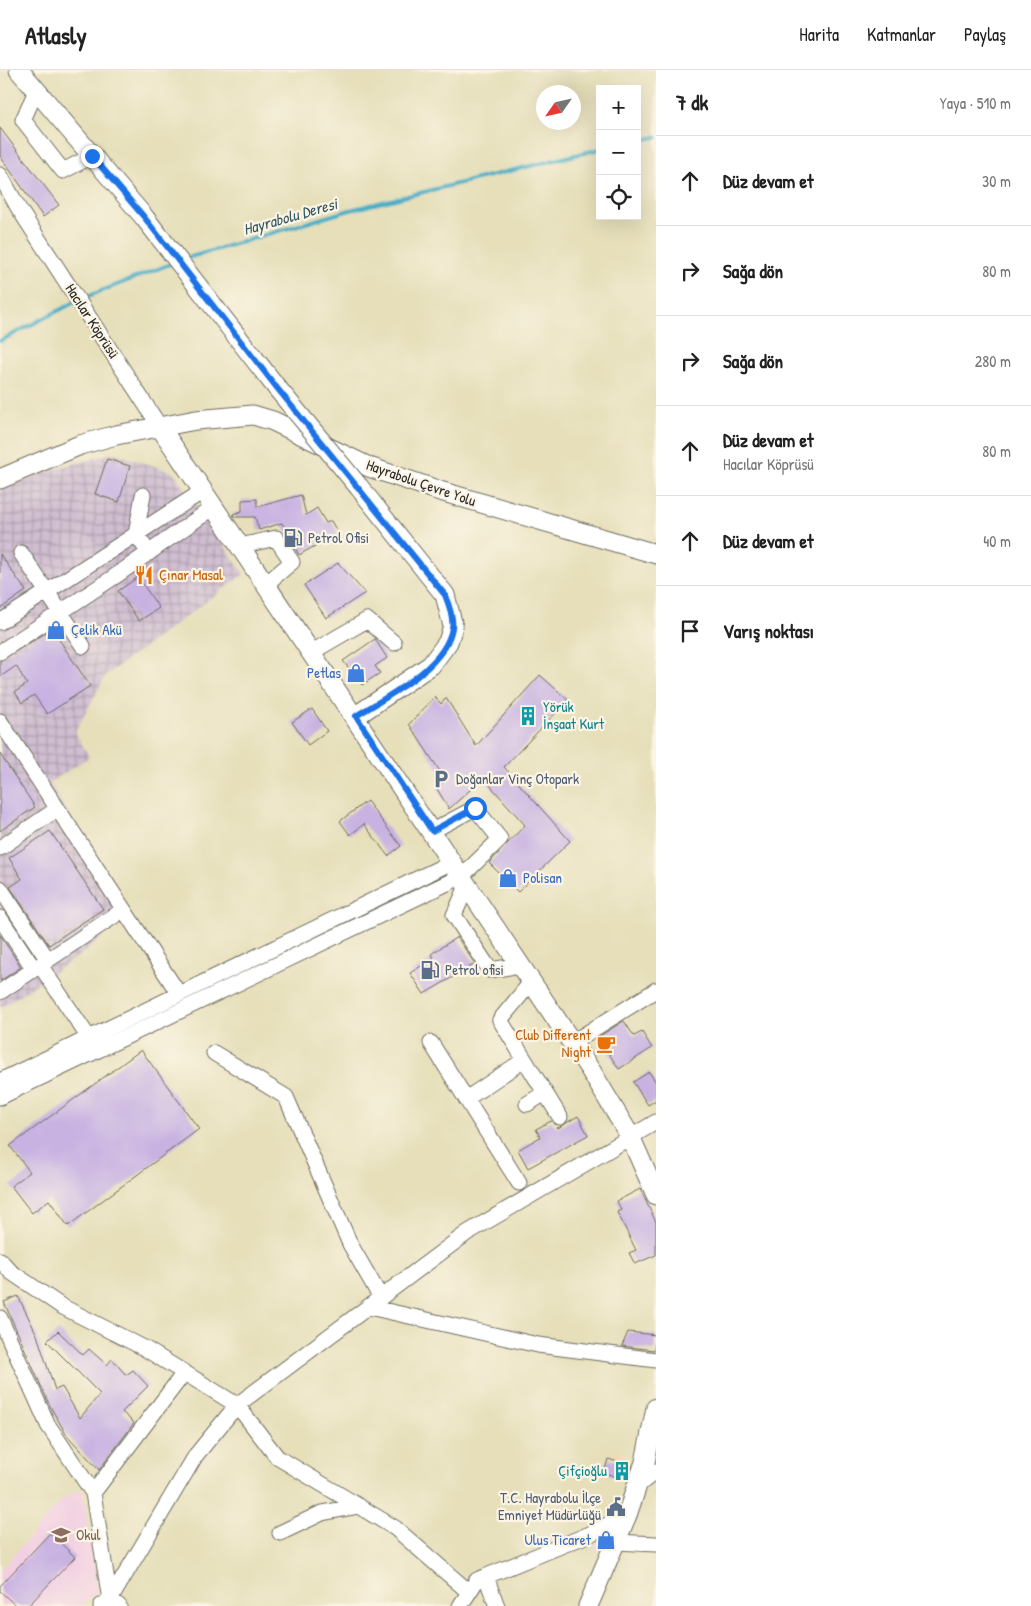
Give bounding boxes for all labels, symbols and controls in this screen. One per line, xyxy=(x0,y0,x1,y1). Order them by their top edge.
text: Atlasly xyxy=(25,19,87,51)
text: Harita xyxy=(799,22,839,47)
text: Katmanlar xyxy=(867,22,936,47)
text: Paylaş xyxy=(964,22,1006,47)
north arrow xyxy=(536,85,581,130)
map controls xyxy=(596,85,641,220)
button: + xyxy=(596,85,641,130)
text: 7 dk xyxy=(676,88,708,117)
text: Yaya · 510 m xyxy=(940,92,1011,114)
button: − xyxy=(596,130,641,175)
route end xyxy=(81,145,104,168)
icon: ahead xyxy=(676,167,704,195)
text: Düz devam et xyxy=(723,168,814,194)
text: 30 m xyxy=(982,170,1011,192)
button: locate xyxy=(596,175,641,220)
water label: Hayrabolu Deresi xyxy=(241,192,341,240)
icon: right xyxy=(676,257,704,285)
text: Sağa dön xyxy=(723,258,783,284)
text: 80 m xyxy=(982,260,1011,282)
street label: Hacılar Köprüsü xyxy=(60,279,124,362)
icon: right xyxy=(676,347,704,375)
text: Sağa dön xyxy=(723,348,783,374)
text: 280 m xyxy=(975,350,1011,372)
text: Düz devam et xyxy=(723,427,814,453)
icon: ahead xyxy=(676,437,704,465)
text: 80 m xyxy=(982,440,1011,462)
text: Hacılar Köprüsü xyxy=(723,453,814,475)
street label: Hayrabolu Çevre Yolu xyxy=(364,454,479,511)
fuel station icon: Petrol Ofisi xyxy=(282,527,304,549)
place label: Petrol Ofisi xyxy=(308,527,369,548)
icon: ahead xyxy=(676,527,704,555)
text: Düz devam et xyxy=(723,528,814,554)
text: 40 m xyxy=(983,530,1011,552)
restaurant icon: Çınar Masal xyxy=(133,564,155,586)
place label: Çınar Masal xyxy=(159,564,223,585)
icon: arrive xyxy=(676,617,704,645)
text: Varış noktası xyxy=(723,618,814,644)
shop icon: Çelik Akü xyxy=(45,619,67,641)
place label: Çelik Akü xyxy=(71,619,122,640)
place label: Petlas xyxy=(307,662,341,683)
shop icon: Petlas xyxy=(345,662,367,684)
place label: Yörük İnşaat Kurt xyxy=(543,696,605,734)
building icon: Yörük İnşaat Kurt xyxy=(517,705,539,727)
parking icon: Doğanlar Vinç Otopark xyxy=(430,768,452,790)
place label: Doğanlar Vinç Otopark xyxy=(456,768,579,789)
route start xyxy=(464,797,487,820)
shop icon: Polisan xyxy=(497,867,519,889)
place label: Polisan xyxy=(523,867,562,888)
fuel station icon: Petrol ofisi xyxy=(419,959,441,981)
place label: Petrol ofisi xyxy=(445,959,504,980)
place label: Club Different Night xyxy=(515,1024,592,1062)
cafe icon: Club Different Night xyxy=(595,1033,617,1055)
place label: Çifçioğlu xyxy=(558,1460,607,1481)
building icon: Çifçioğlu xyxy=(611,1460,633,1482)
place label: T.C. Hayrabolu İlçe Emniyet Müdürlüğü xyxy=(498,1487,601,1525)
public building icon: T.C. Hayrabolu İlçe Emniyet Müdürlüğü xyxy=(605,1496,627,1518)
school or university icon: Okul xyxy=(50,1524,72,1546)
place label: Okul xyxy=(76,1524,101,1545)
place label: Ulus Ticaret xyxy=(525,1529,592,1550)
shop icon: Ulus Ticaret xyxy=(595,1529,617,1551)

